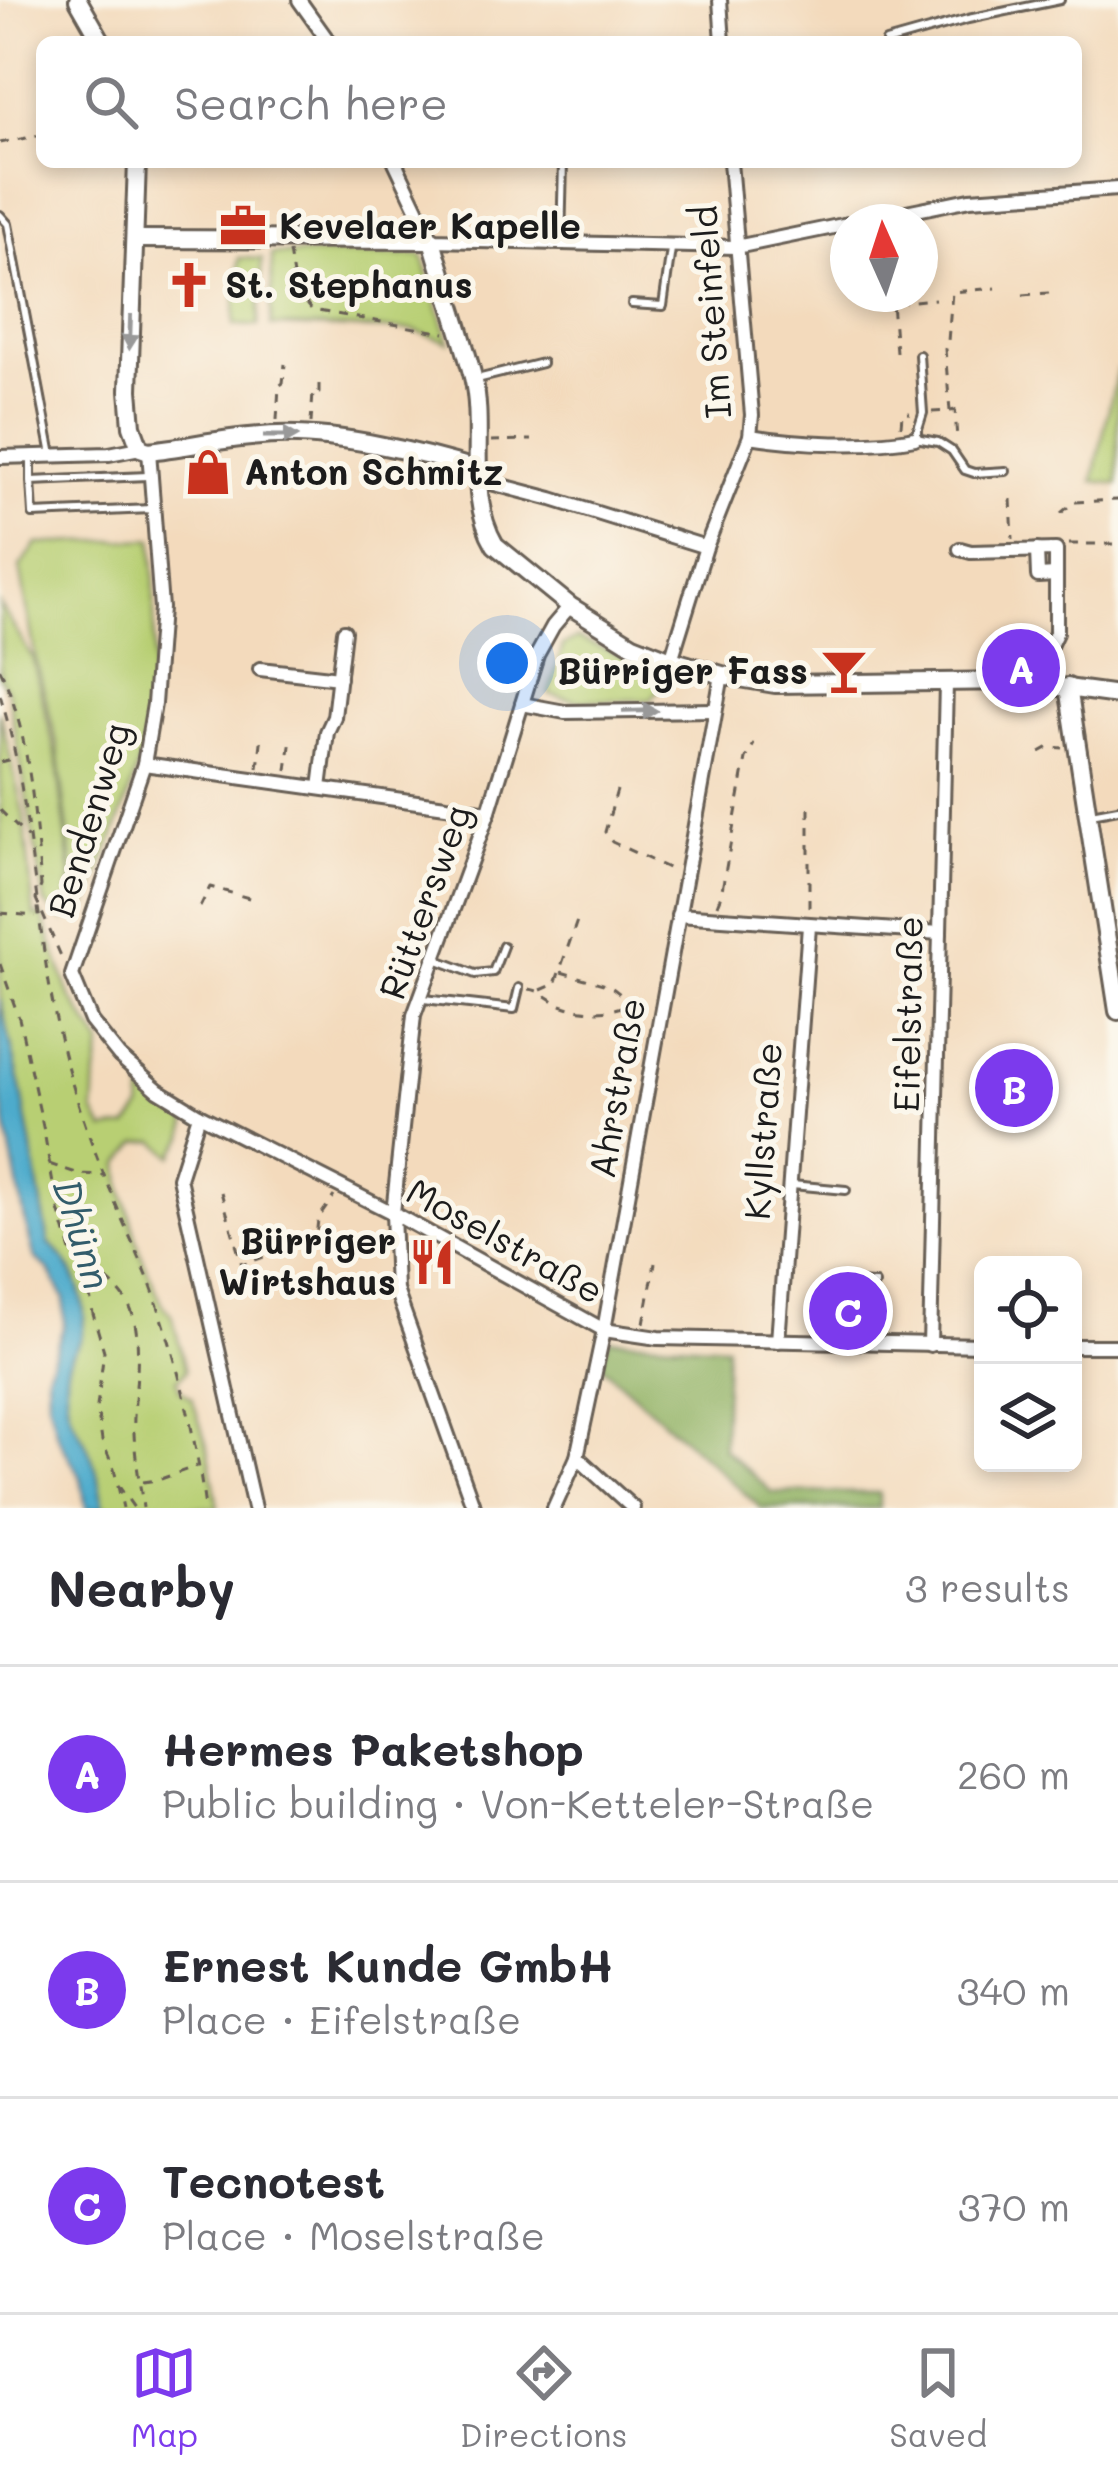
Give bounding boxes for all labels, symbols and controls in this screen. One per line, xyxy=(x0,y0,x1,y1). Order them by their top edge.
search box xyxy=(36,36,1082,168)
icon: search xyxy=(78,69,144,135)
text: Search here xyxy=(174,73,448,131)
office icon: Kevelaer Kapelle xyxy=(218,201,268,251)
place label: Kevelaer Kapelle xyxy=(279,201,581,248)
street label: Im Steinfeld xyxy=(679,204,740,420)
north arrow xyxy=(830,204,938,312)
church icon: St. Stephanus xyxy=(164,260,214,310)
place label: St. Stephanus xyxy=(225,260,473,307)
one-way arrow xyxy=(120,314,139,352)
one-way arrow xyxy=(263,426,301,446)
shop icon: Anton Schmitz xyxy=(183,447,233,497)
place label: Anton Schmitz xyxy=(244,447,503,494)
pin: A xyxy=(982,623,1060,713)
your location xyxy=(477,633,537,693)
place label: Bürriger Fass xyxy=(557,646,808,693)
bar icon: Bürriger Fass xyxy=(819,646,869,696)
one-way arrow xyxy=(622,702,660,721)
street label: Bendenweg xyxy=(36,717,139,922)
street label: Rüttersweg xyxy=(367,798,480,1005)
street label: Eifelstraße xyxy=(881,916,932,1112)
street label: Ahrstraße xyxy=(577,994,654,1182)
street label: Kyllstraße xyxy=(732,1041,792,1221)
pin: B xyxy=(975,1043,1053,1133)
street label: Moselstraße xyxy=(399,1166,612,1313)
water label: Dhünn xyxy=(42,1172,124,1295)
place label: Bürriger Wirtshaus xyxy=(218,1216,396,1304)
restaurant icon: Bürriger Wirtshaus xyxy=(407,1237,457,1287)
map controls xyxy=(974,1256,1082,1472)
button: locate xyxy=(974,1256,1082,1364)
pin: C xyxy=(809,1266,887,1356)
button: layers xyxy=(974,1364,1082,1472)
text: Nearby xyxy=(48,1553,235,1620)
text: 3 results xyxy=(905,1561,1070,1612)
text: Hermes Paketshop xyxy=(162,1719,584,1777)
text: A xyxy=(73,1748,101,1799)
text: 260 m xyxy=(957,1748,1070,1799)
text: Public building · Von-Ketteler-Straße xyxy=(162,1777,874,1828)
text: Ernest Kunde GmbH xyxy=(162,1935,614,1993)
text: B xyxy=(74,1964,100,2015)
text: 340 m xyxy=(957,1964,1070,2015)
text: Place · Eifelstraße xyxy=(162,1993,521,2044)
text: Tecnotest xyxy=(162,2151,385,2209)
text: C xyxy=(73,2180,101,2231)
text: 370 m xyxy=(958,2180,1070,2231)
text: Place · Moselstraße xyxy=(162,2209,545,2260)
tab: Map xyxy=(131,2340,198,2455)
tab: Directions xyxy=(460,2340,627,2455)
tab: Saved xyxy=(889,2340,987,2455)

